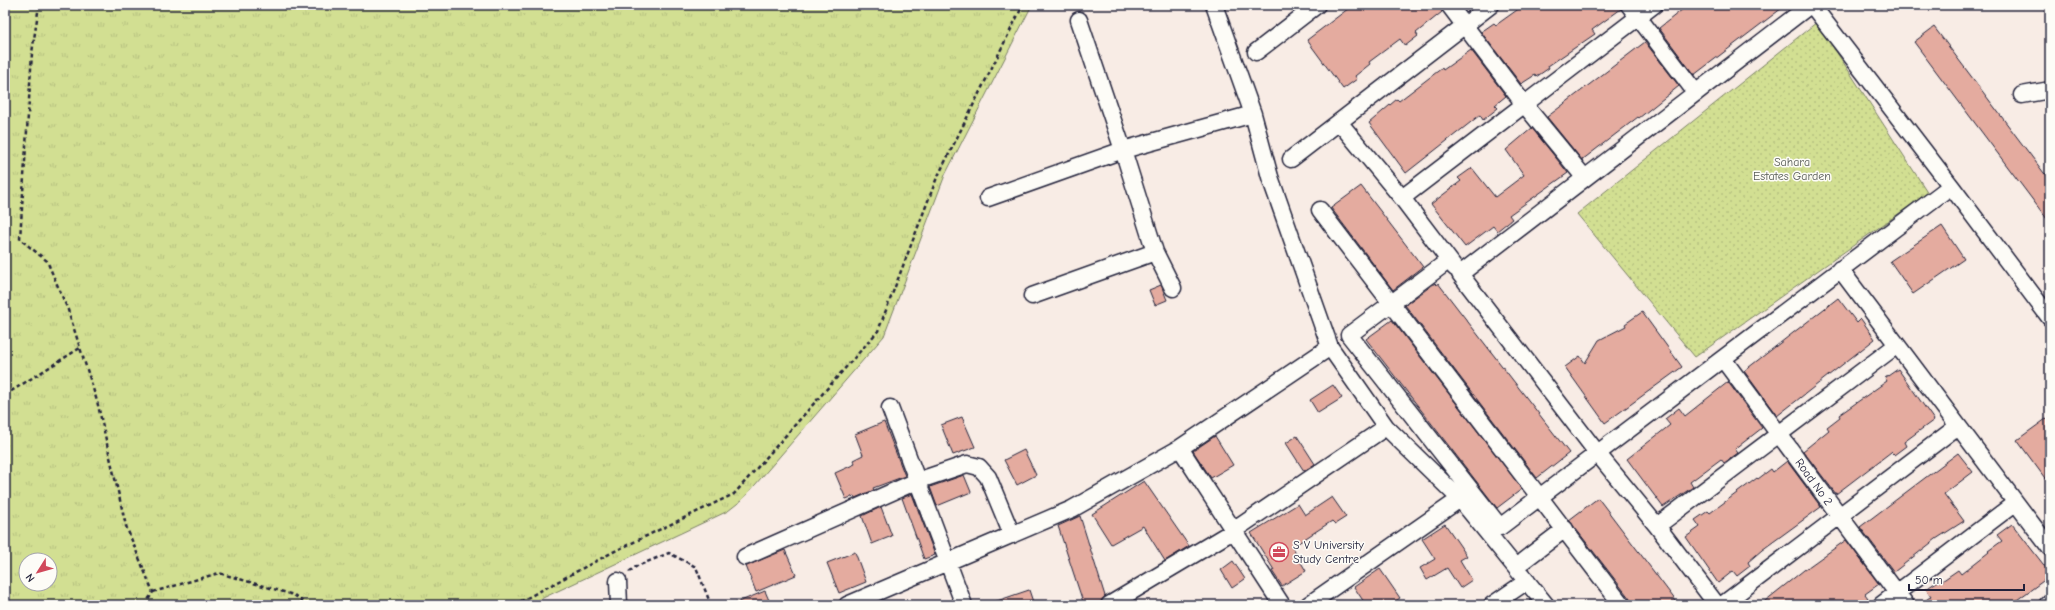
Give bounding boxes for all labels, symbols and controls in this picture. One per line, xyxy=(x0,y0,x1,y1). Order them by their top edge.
park label: Sahara Estates Garden xyxy=(1753,155,1831,183)
street label: Road No 2 xyxy=(1792,456,1836,508)
place label: S V University Study Centre xyxy=(1293,538,1364,566)
office icon: S V University Study Centre xyxy=(1268,541,1290,563)
north arrow xyxy=(18,552,58,592)
scale bar xyxy=(1909,566,2024,592)
text: N xyxy=(23,571,38,584)
text: 50 m xyxy=(1915,573,1943,587)

